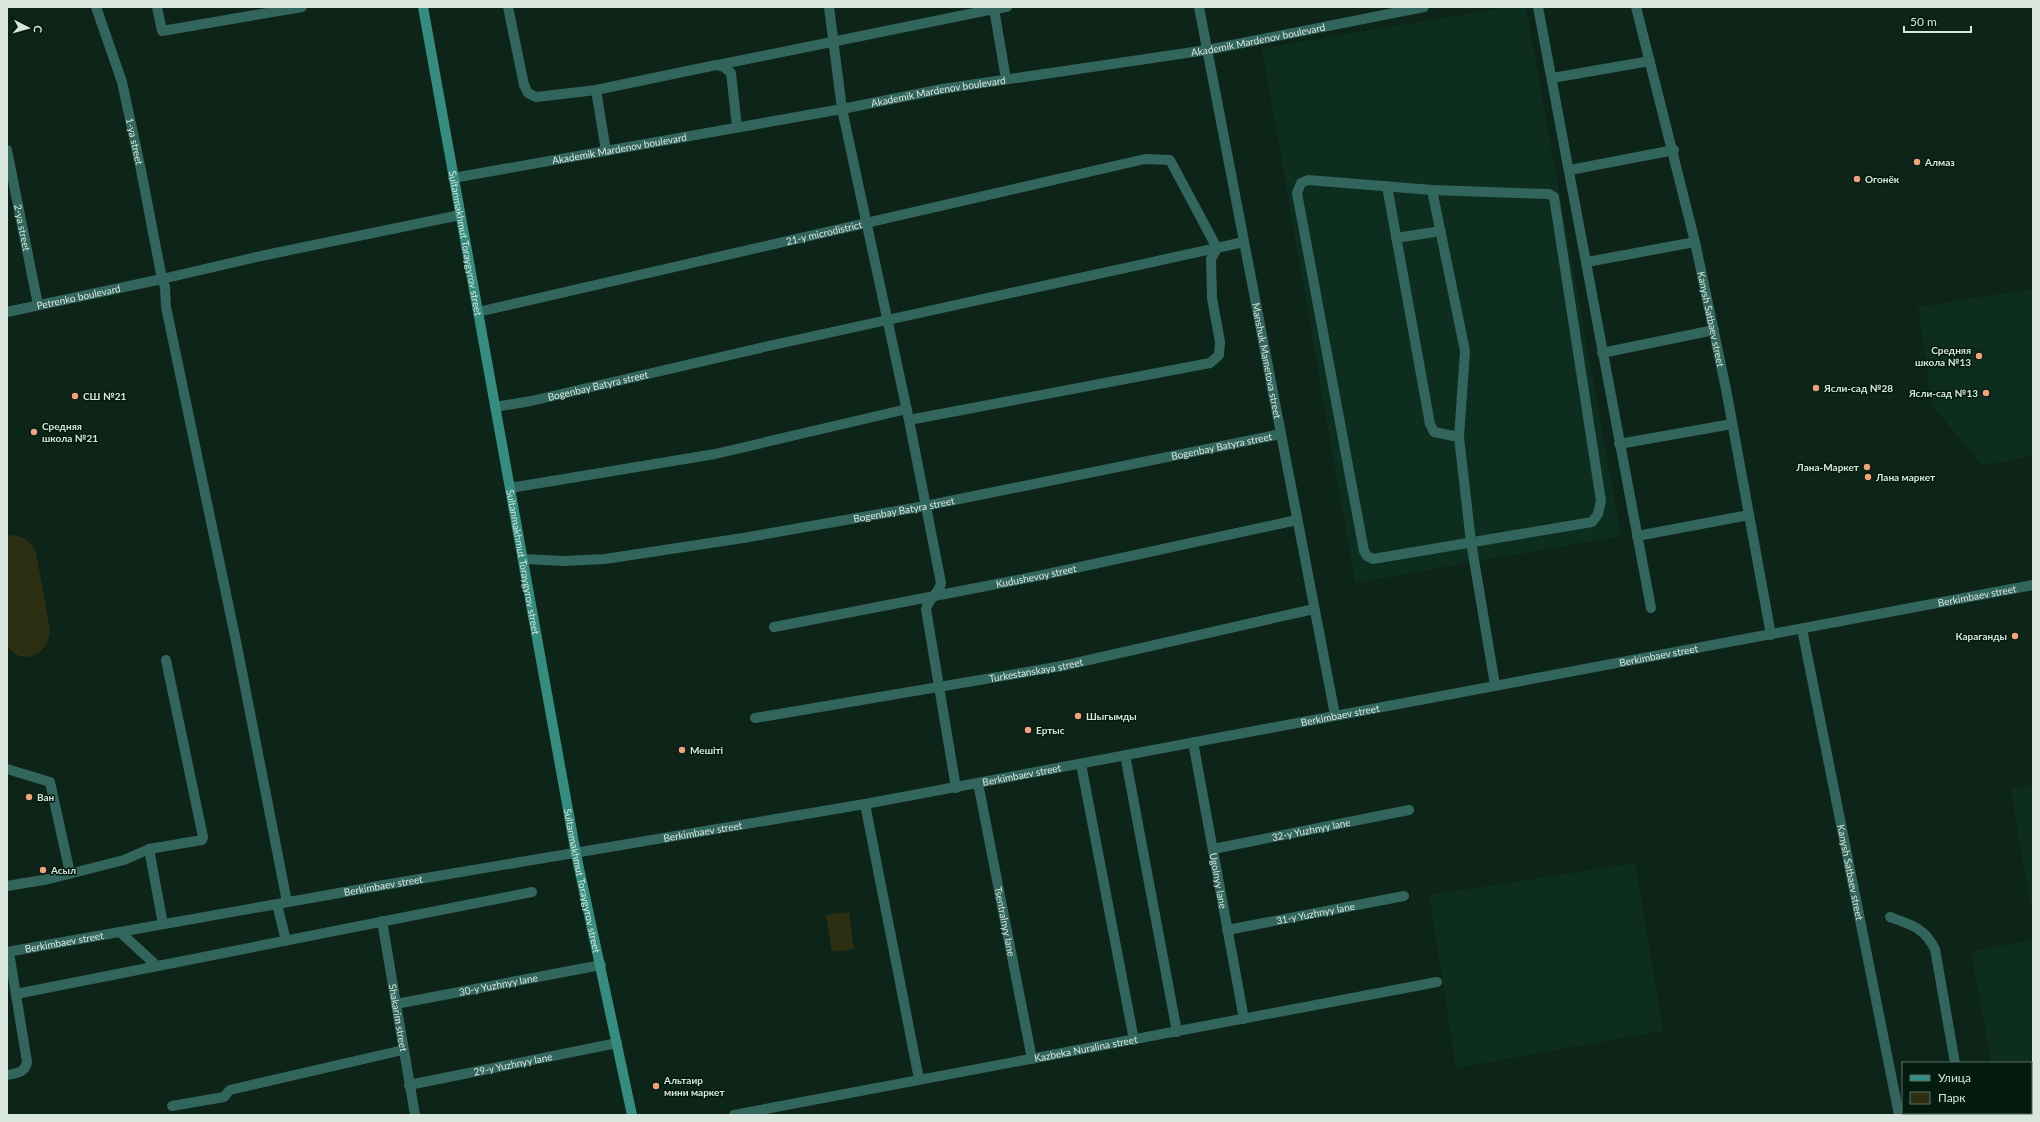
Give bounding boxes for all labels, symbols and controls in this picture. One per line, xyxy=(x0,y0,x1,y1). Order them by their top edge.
north arrow xyxy=(8,8,48,48)
scale bar xyxy=(1904,8,1971,34)
text: 50 m xyxy=(1910,14,1937,29)
street label: Akademik Mardenov boulevard xyxy=(1190,21,1326,58)
text: С xyxy=(32,25,45,34)
street label: Akademik Mardenov boulevard xyxy=(870,74,1006,109)
street label: 1-ya street xyxy=(124,117,146,166)
street label: Akademik Mardenov boulevard xyxy=(551,131,688,166)
place label: Алмаз xyxy=(1924,156,1955,168)
marker: Алмаз xyxy=(1912,157,1922,167)
street label: Sultanmakhmut Toraygyrov street xyxy=(447,170,485,317)
place label: Огонёк xyxy=(1865,173,1900,185)
marker: Огонёк xyxy=(1852,174,1862,184)
street label: 2-ya street xyxy=(12,203,33,252)
street label: 21-y microdistrict xyxy=(785,218,864,247)
street label: Kanysh Satbaev street xyxy=(1695,270,1727,368)
street label: Petrenko boulevard xyxy=(35,282,121,312)
street label: Manshuk Mametova street xyxy=(1250,302,1284,420)
place label: Средняя школа №13 xyxy=(1915,344,1971,368)
marker: Средняя школа №13 xyxy=(1974,351,1984,361)
street label: Bogenbay Batyra street xyxy=(546,368,649,403)
place label: Ясли-сад №28 xyxy=(1823,382,1893,394)
marker: Ясли-сад №28 xyxy=(1811,383,1821,393)
place label: Ясли-сад №13 xyxy=(1908,387,1978,399)
marker: Ясли-сад №13 xyxy=(1981,388,1991,398)
place label: СШ №21 xyxy=(83,390,126,402)
marker: СШ №21 xyxy=(70,391,80,401)
place label: Средняя школа №21 xyxy=(42,420,98,444)
marker: Средняя школа №21 xyxy=(29,427,39,437)
street label: Bogenbay Batyra street xyxy=(1170,430,1273,462)
place label: Лана-Маркет xyxy=(1795,461,1860,473)
marker: Лана-Маркет xyxy=(1862,462,1872,472)
place label: Лана маркет xyxy=(1875,471,1936,483)
marker: Лана маркет xyxy=(1863,472,1873,482)
street label: Sultanmakhmut Toraygyrov street xyxy=(504,489,542,636)
street label: Bogenbay Batyra street xyxy=(852,494,956,525)
street label: Kudushevoy street xyxy=(995,562,1078,590)
street label: Berkimbaev street xyxy=(1937,582,2018,609)
place label: Караганды xyxy=(1956,630,2007,642)
marker: Караганды xyxy=(2010,631,2020,641)
street label: Berkimbaev street xyxy=(1618,642,1699,668)
street label: Turkestanskaya street xyxy=(988,655,1084,684)
street label: Berkimbaev street xyxy=(1300,702,1381,728)
place label: Шыгымды xyxy=(1086,710,1137,722)
marker: Шыгымды xyxy=(1073,711,1083,721)
place label: Ертыс xyxy=(1036,724,1065,736)
marker: Ертыс xyxy=(1023,725,1033,735)
place label: Мешіті xyxy=(690,744,724,756)
marker: Мешіті xyxy=(677,745,687,755)
street label: Berkimbaev street xyxy=(981,761,1062,788)
place label: Ван xyxy=(37,791,55,803)
marker: Ван xyxy=(24,792,34,802)
street label: Sultanmakhmut Toraygyrov street xyxy=(562,807,603,954)
street label: 32-y Yuzhnyy lane xyxy=(1271,816,1351,843)
street label: Berkimbaev street xyxy=(662,819,743,844)
street label: Kanysh Satbaev street xyxy=(1835,823,1866,921)
street label: Ugolnyy lane xyxy=(1208,852,1230,910)
place label: Асыл xyxy=(50,864,76,876)
marker: Асыл xyxy=(38,865,48,875)
street label: Berkimbaev street xyxy=(343,873,424,898)
street label: Tsentralnyy lane xyxy=(992,885,1018,957)
street label: 31-y Yuzhnyy lane xyxy=(1275,900,1356,926)
street label: Berkimbaev street xyxy=(24,929,105,955)
street label: 30-y Yuzhnyy lane xyxy=(458,971,539,998)
street label: Shakarim street xyxy=(387,983,410,1053)
street label: Kazbeka Nuralina street xyxy=(1033,1033,1139,1064)
street label: 29-y Yuzhnyy lane xyxy=(473,1050,553,1078)
legend xyxy=(1902,1062,2032,1114)
text: Улица xyxy=(1938,1070,1971,1085)
place label: Альтаир мини маркет xyxy=(663,1074,725,1098)
marker: Альтаир мини маркет xyxy=(651,1081,661,1091)
text: Парк xyxy=(1938,1090,1966,1105)

